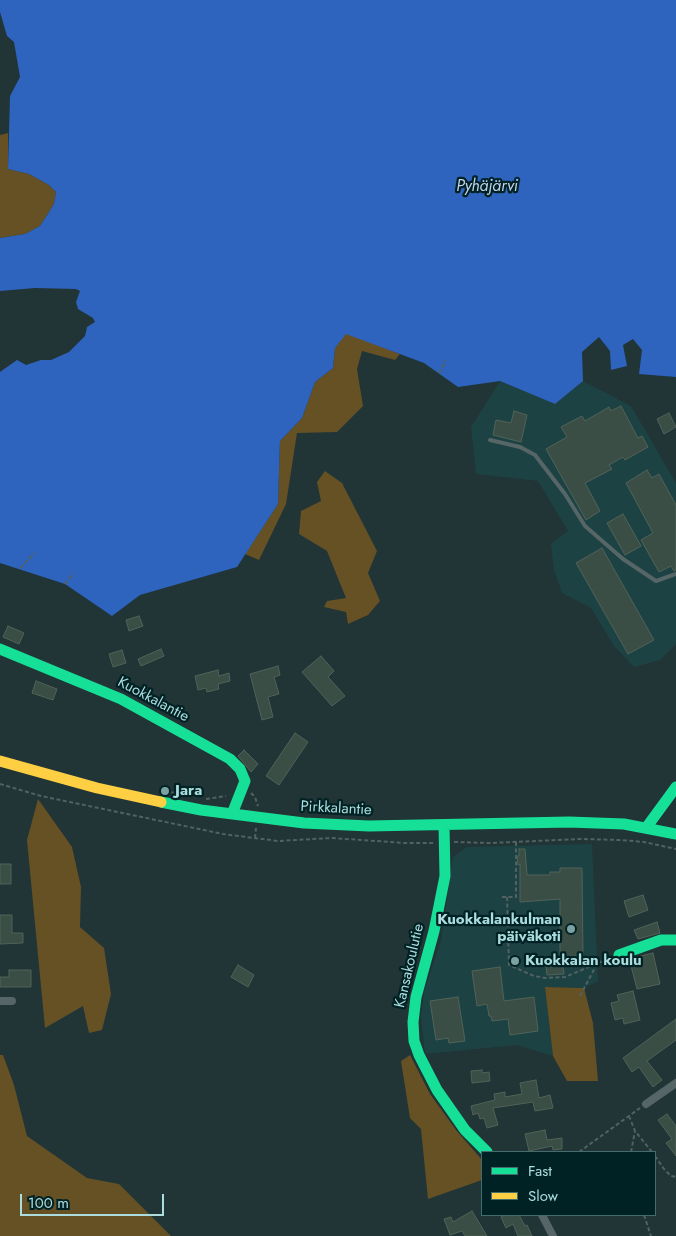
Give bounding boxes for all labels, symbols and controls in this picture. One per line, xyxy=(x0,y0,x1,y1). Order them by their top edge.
water label: Pyhäjärvi xyxy=(456,177,518,197)
street label: Kuokkalantie xyxy=(114,674,192,726)
place label: Jara xyxy=(175,782,202,800)
marker: Jara xyxy=(159,785,171,797)
street label: Pirkkalantie xyxy=(300,798,372,820)
place label: Kuokkalankulman päiväkoti xyxy=(437,911,561,946)
street label: Kansakoulutie xyxy=(392,922,428,1010)
marker: Kuokkalankulman päiväkoti xyxy=(565,923,577,935)
place label: Kuokkalan koulu xyxy=(525,952,642,970)
marker: Kuokkalan koulu xyxy=(509,955,521,967)
legend xyxy=(481,1151,656,1216)
text: Fast xyxy=(528,1160,552,1182)
scale bar xyxy=(22,1184,166,1216)
text: Slow xyxy=(528,1185,558,1207)
text: 100 m xyxy=(28,1192,69,1214)

